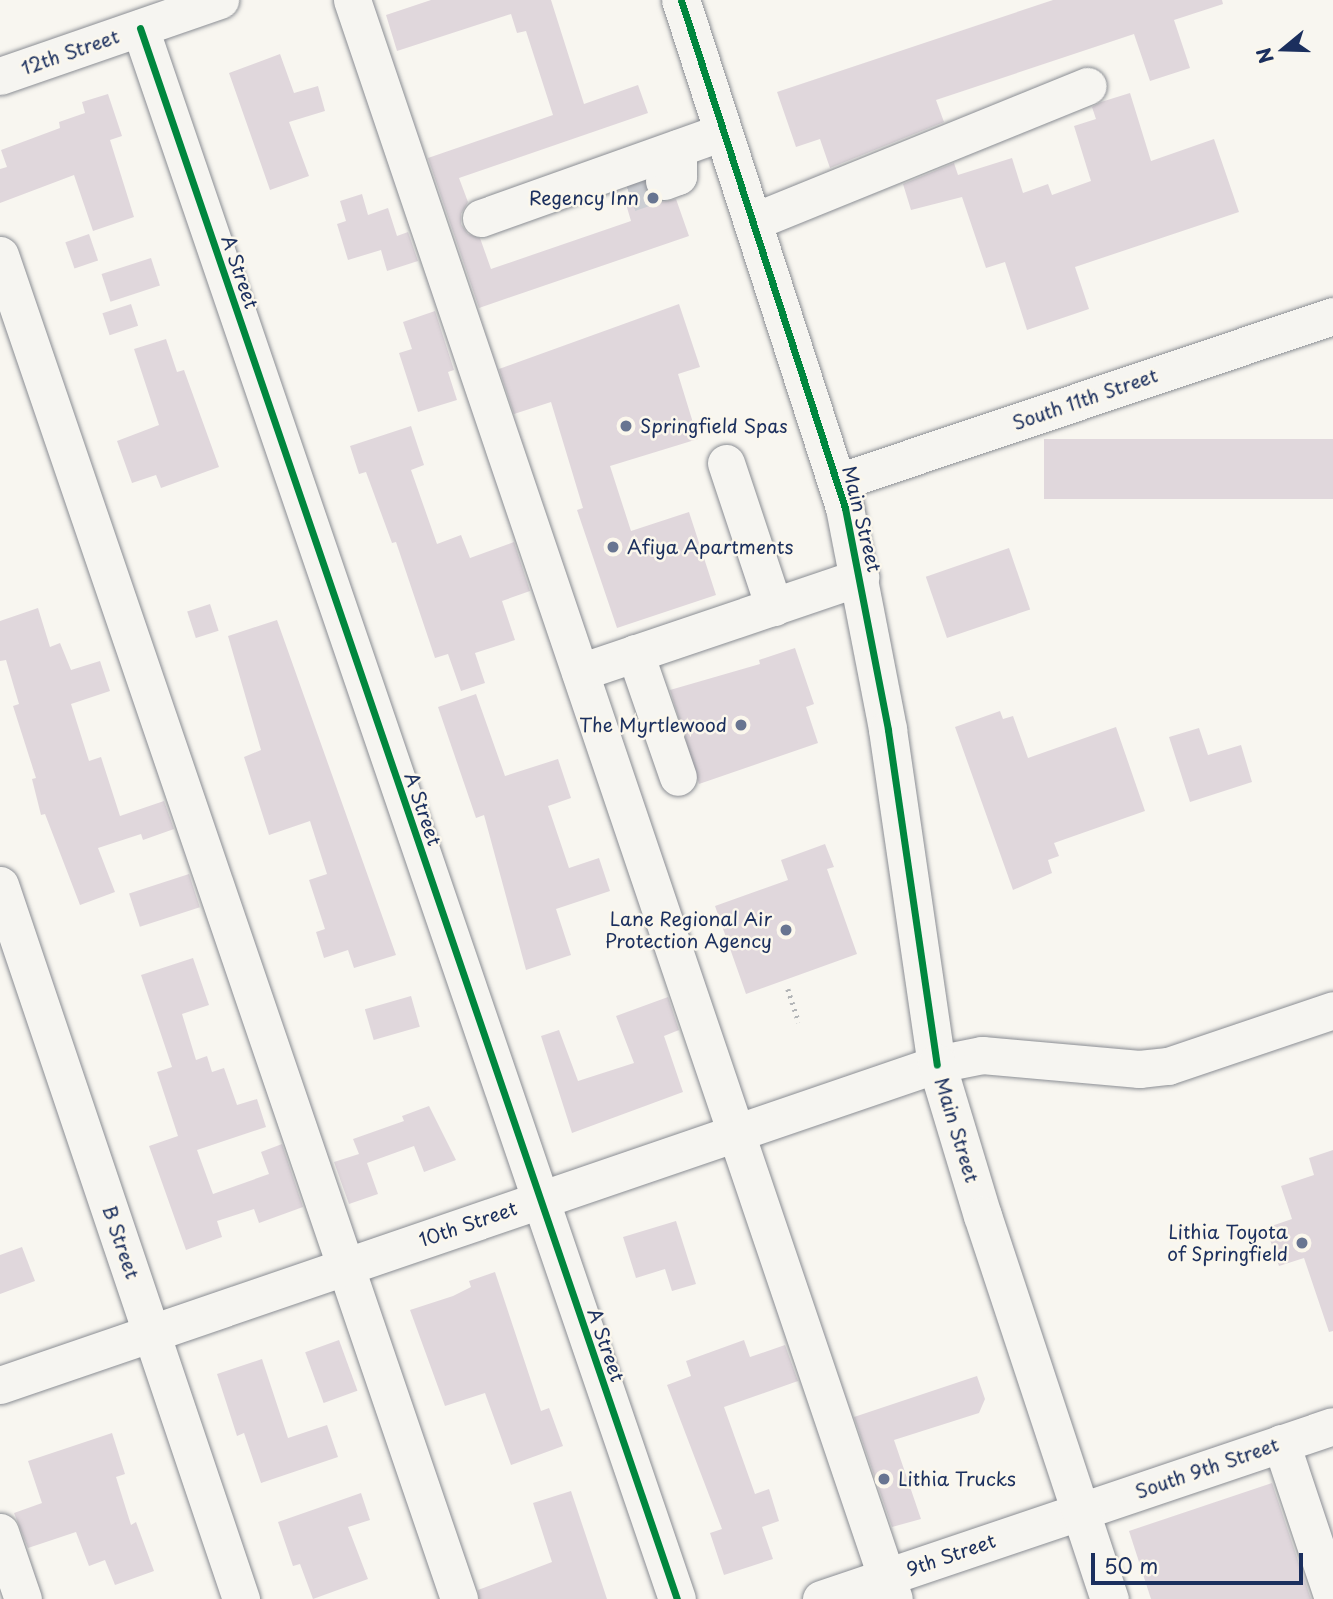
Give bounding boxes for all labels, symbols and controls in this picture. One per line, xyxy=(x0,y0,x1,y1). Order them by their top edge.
north arrow xyxy=(1249,14,1319,84)
street label: 12th Street xyxy=(17,24,123,80)
text: N xyxy=(1248,44,1280,68)
place label: Regency Inn xyxy=(529,187,639,209)
marker: Regency Inn xyxy=(645,190,661,206)
street label: A Street xyxy=(217,232,263,312)
street label: South 11th Street xyxy=(1007,363,1163,435)
place label: Springfield Spas xyxy=(640,415,788,437)
marker: Springfield Spas xyxy=(618,418,634,434)
street label: Main Street xyxy=(838,463,886,575)
place label: Afiya Apartments xyxy=(627,536,794,558)
marker: Afiya Apartments xyxy=(605,539,621,555)
place label: The Myrtlewood xyxy=(579,714,727,736)
marker: The Myrtlewood xyxy=(733,717,749,733)
street label: A Street xyxy=(400,769,446,849)
place label: Lane Regional Air Protection Agency xyxy=(604,908,772,952)
marker: Lane Regional Air Protection Agency xyxy=(778,922,794,938)
street label: Main Street xyxy=(930,1075,984,1185)
street label: 10th Street xyxy=(416,1196,520,1252)
street label: B Street xyxy=(98,1203,144,1281)
place label: Lithia Toyota of Springfield xyxy=(1166,1221,1288,1265)
marker: Lithia Toyota of Springfield xyxy=(1294,1235,1310,1251)
street label: A Street xyxy=(583,1305,629,1385)
street label: South 9th Street xyxy=(1132,1433,1282,1503)
place label: Lithia Trucks xyxy=(898,1468,1015,1490)
marker: Lithia Trucks xyxy=(876,1471,892,1487)
street label: 9th Street xyxy=(903,1529,999,1581)
scale bar xyxy=(1095,1540,1307,1584)
text: 50 m xyxy=(1104,1549,1158,1581)

